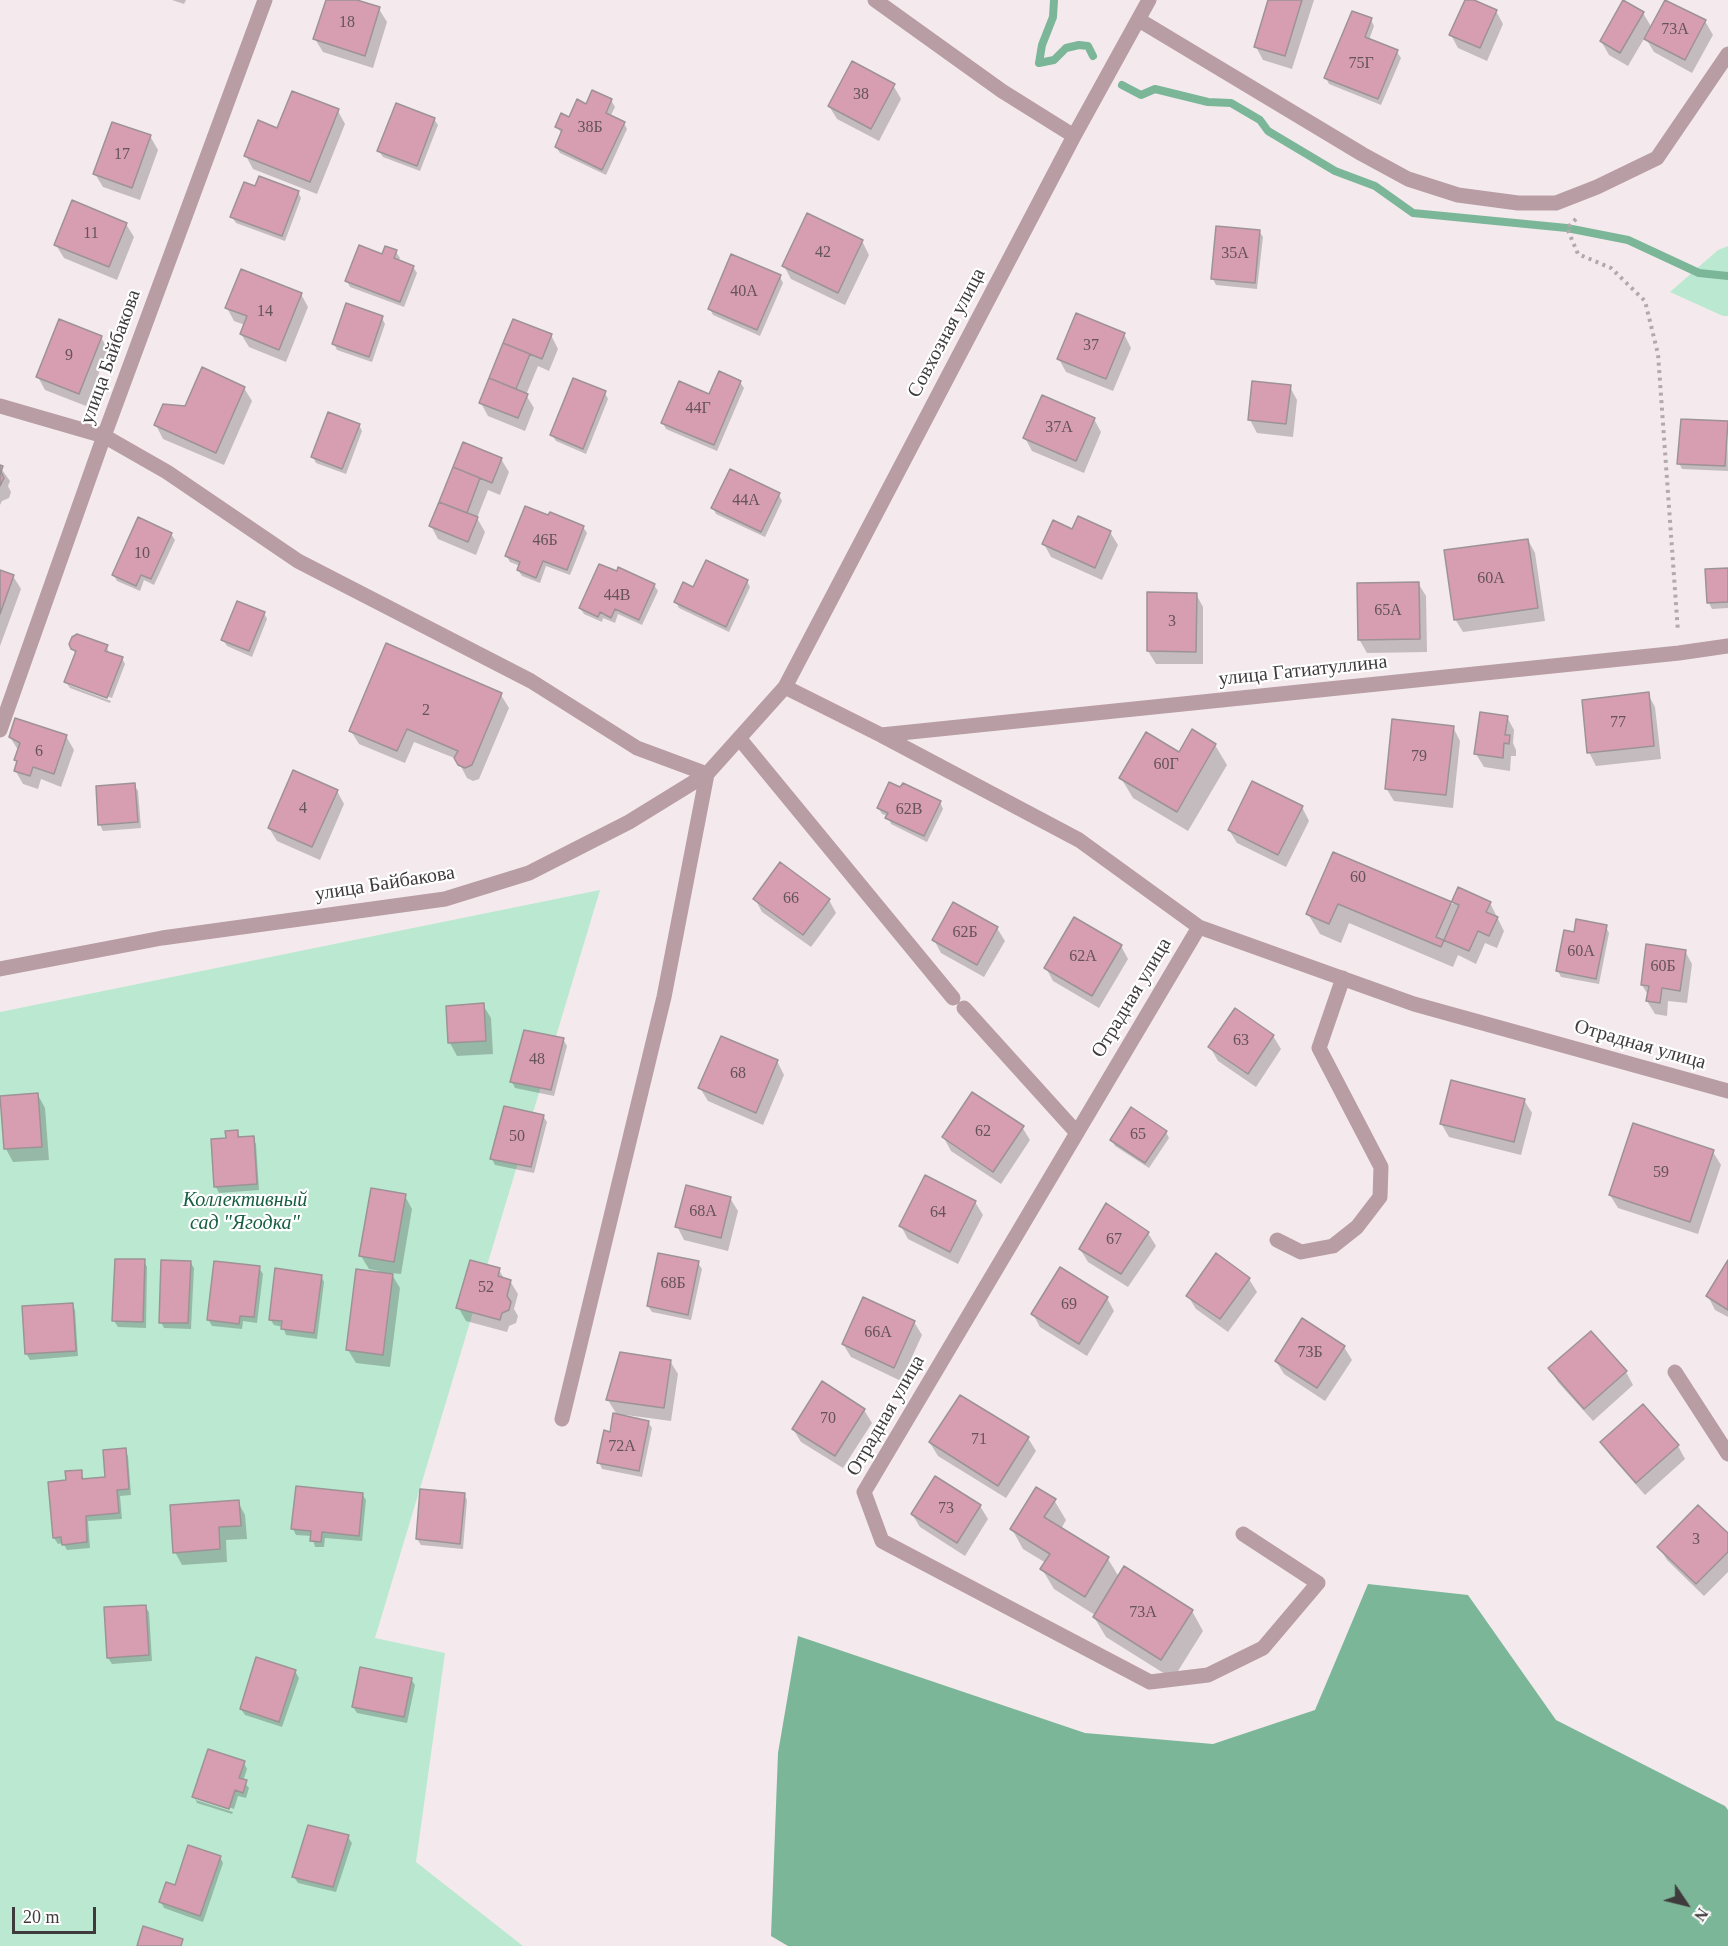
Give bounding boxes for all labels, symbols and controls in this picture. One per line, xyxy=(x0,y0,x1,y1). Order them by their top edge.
house number: 18 xyxy=(339,13,355,33)
house number: 73А xyxy=(1661,20,1689,40)
house number: 75Г xyxy=(1348,54,1374,74)
house number: 38 xyxy=(853,85,869,105)
house number: 38Б xyxy=(577,118,603,138)
house number: 17 xyxy=(114,145,130,165)
house number: 11 xyxy=(83,224,99,244)
house number: 42 xyxy=(815,243,831,263)
house number: 35А xyxy=(1221,244,1249,264)
street label: Совхозная улица xyxy=(903,264,991,402)
house number: 40А xyxy=(730,282,758,302)
street label: улица Байбакова xyxy=(76,287,146,427)
house number: 14 xyxy=(257,302,273,322)
house number: 37 xyxy=(1083,336,1099,356)
house number: 9 xyxy=(65,346,73,366)
house number: 44Г xyxy=(685,399,711,419)
house number: 37А xyxy=(1045,418,1073,438)
house number: 44А xyxy=(732,491,760,511)
house number: 46Б xyxy=(532,531,558,551)
house number: 10 xyxy=(134,544,150,564)
house number: 60А xyxy=(1477,569,1505,589)
house number: 44В xyxy=(604,586,630,606)
house number: 65А xyxy=(1374,601,1402,621)
house number: 3 xyxy=(1168,612,1176,632)
street label: улица Гатиатуллина xyxy=(1217,650,1389,692)
house number: 2 xyxy=(422,701,430,721)
house number: 77 xyxy=(1610,713,1626,733)
house number: 6 xyxy=(35,742,43,762)
house number: 79 xyxy=(1411,747,1427,767)
house number: 60Г xyxy=(1153,755,1179,775)
house number: 4 xyxy=(299,799,307,819)
house number: 62В xyxy=(896,800,922,820)
street label: улица Байбакова xyxy=(313,861,457,907)
house number: 60 xyxy=(1350,868,1366,888)
house number: 66 xyxy=(783,889,799,909)
house number: 62Б xyxy=(952,923,978,943)
street label: Отрадная улица xyxy=(1087,934,1177,1062)
house number: 60А xyxy=(1567,942,1595,962)
house number: 62А xyxy=(1069,947,1097,967)
house number: 60Б xyxy=(1650,957,1676,977)
street label: Отрадная улица xyxy=(1571,1015,1709,1075)
house number: 63 xyxy=(1233,1031,1249,1051)
house number: 48 xyxy=(529,1050,545,1070)
house number: 68 xyxy=(730,1064,746,1084)
house number: 62 xyxy=(975,1122,991,1142)
house number: 65 xyxy=(1130,1125,1146,1145)
house number: 50 xyxy=(509,1127,525,1147)
house number: 59 xyxy=(1653,1163,1669,1183)
park label: Коллективный сад "Ягодка" xyxy=(183,1189,307,1236)
house number: 68А xyxy=(689,1202,717,1222)
house number: 64 xyxy=(930,1203,946,1223)
house number: 67 xyxy=(1106,1230,1122,1250)
house number: 68Б xyxy=(660,1274,686,1294)
house number: 52 xyxy=(478,1278,494,1298)
house number: 69 xyxy=(1061,1295,1077,1315)
house number: 66А xyxy=(864,1323,892,1343)
house number: 73Б xyxy=(1297,1343,1323,1363)
street label: Отрадная улица xyxy=(842,1351,930,1481)
house number: 70 xyxy=(820,1409,836,1429)
house number: 71 xyxy=(971,1430,987,1450)
house number: 72А xyxy=(608,1437,636,1457)
house number: 73 xyxy=(938,1499,954,1519)
house number: 3 xyxy=(1692,1530,1700,1550)
house number: 73А xyxy=(1129,1603,1157,1623)
north arrow xyxy=(1656,1874,1716,1934)
scale bar xyxy=(15,1895,99,1933)
text: N xyxy=(1691,1905,1711,1924)
text: 20 m xyxy=(23,1907,60,1927)

